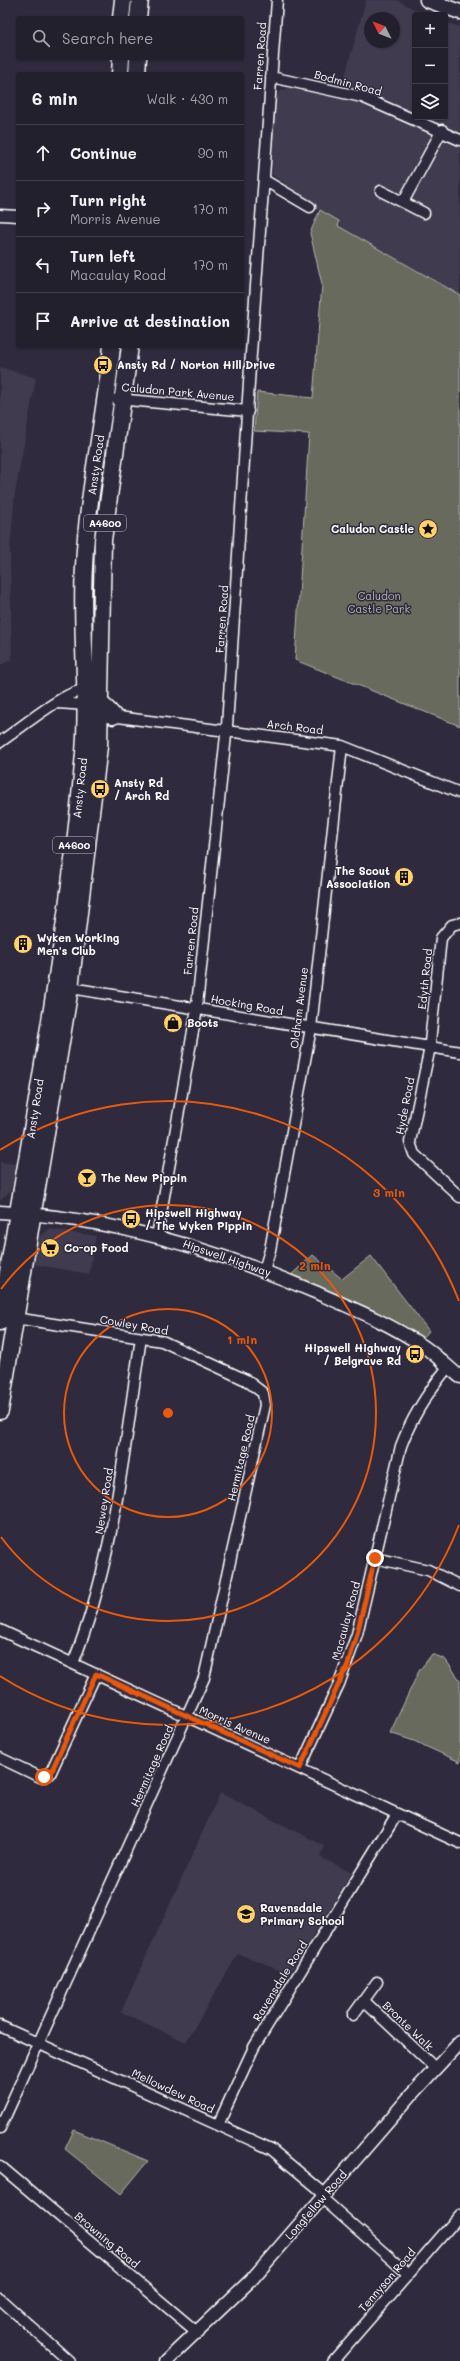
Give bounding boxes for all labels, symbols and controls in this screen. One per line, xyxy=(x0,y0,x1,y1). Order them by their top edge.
north arrow xyxy=(364,12,400,48)
map controls xyxy=(412,12,448,120)
button: + xyxy=(412,12,448,48)
search box xyxy=(16,16,244,60)
street label: Farren Road xyxy=(250,22,269,90)
icon: search xyxy=(30,27,52,49)
text: Search here xyxy=(62,28,153,48)
button: − xyxy=(412,48,448,84)
street label: Bodmin Road xyxy=(313,66,384,99)
button: layers xyxy=(412,84,448,120)
text: 6 min xyxy=(32,87,77,109)
text: Walk · 430 m xyxy=(147,90,228,107)
icon: ahead xyxy=(32,142,54,164)
text: Continue xyxy=(70,143,137,163)
text: 90 m xyxy=(198,144,228,161)
text: Turn right xyxy=(70,190,147,210)
icon: right xyxy=(32,198,54,220)
text: 170 m xyxy=(192,200,228,217)
text: Morris Avenue xyxy=(70,210,161,227)
text: Turn left xyxy=(70,246,135,266)
icon: left xyxy=(32,254,54,276)
text: 170 m xyxy=(192,256,228,273)
text: Macaulay Road xyxy=(70,266,166,283)
icon: arrive xyxy=(32,310,54,332)
text: Arrive at destination xyxy=(70,311,230,331)
bus stop icon: Ansty Rd / Norton Hill Drive xyxy=(92,354,114,376)
place label: Ansty Rd / Norton Hill Drive xyxy=(117,357,276,372)
street label: Caludon Park Avenue xyxy=(121,379,235,404)
street label: Ansty Road xyxy=(84,434,107,496)
road number: A4600 xyxy=(84,515,126,531)
place icon: Caludon Castle xyxy=(417,518,439,540)
place label: Caludon Castle xyxy=(331,521,414,536)
street label: Farren Road xyxy=(212,585,231,653)
park label: Caludon Castle Park xyxy=(348,588,411,616)
street label: Arch Road xyxy=(266,716,324,737)
street label: Ansty Road xyxy=(69,757,90,819)
place label: Ansty Rd / Arch Rd xyxy=(114,775,169,803)
bus stop icon: Ansty Rd / Arch Rd xyxy=(89,778,111,800)
road number: A4600 xyxy=(53,837,95,853)
place label: The Scout Association xyxy=(326,863,390,891)
building icon: The Scout Association xyxy=(393,866,415,888)
street label: Farren Road xyxy=(179,906,202,975)
place label: Wyken Working Men's Club xyxy=(37,930,120,958)
building icon: Wyken Working Men's Club xyxy=(12,933,34,955)
street label: Edyth Road xyxy=(414,948,435,1010)
street label: Oldham Avenue xyxy=(286,966,311,1049)
street label: Hocking Road xyxy=(210,991,285,1018)
shop icon: Boots xyxy=(162,1012,184,1034)
place label: Boots xyxy=(187,1015,219,1030)
street label: Hyde Road xyxy=(392,1076,417,1136)
street label: Ansty Road xyxy=(22,1078,47,1140)
bar icon: The New Pippin xyxy=(76,1167,98,1189)
place label: The New Pippin xyxy=(101,1170,187,1185)
text: 3 min xyxy=(373,1184,405,1200)
place label: Hipswell Highway / The Wyken Pippin xyxy=(145,1205,252,1233)
bus stop icon: Hipswell Highway / The Wyken Pippin xyxy=(120,1208,142,1230)
street label: Hipswell Highway xyxy=(181,1235,274,1280)
supermarket icon: Co-op Food xyxy=(39,1237,61,1259)
place label: Co-op Food xyxy=(64,1240,128,1255)
text: 2 min xyxy=(299,1257,331,1273)
street label: Cowley Road xyxy=(99,1311,169,1338)
text: 1 min xyxy=(227,1331,257,1347)
place label: Hipswell Highway / Belgrave Rd xyxy=(304,1340,401,1368)
bus stop icon: Hipswell Highway / Belgrave Rd xyxy=(404,1343,426,1365)
centre of rings xyxy=(161,1406,175,1420)
street label: Hermitage Road xyxy=(223,1413,258,1503)
street label: Newey Road xyxy=(91,1467,116,1535)
route end xyxy=(366,1549,384,1567)
street label: Macaulay Road xyxy=(328,1580,363,1662)
street label: Morris Avenue xyxy=(197,1702,273,1747)
street label: Hermitage Road xyxy=(127,1722,176,1809)
route start xyxy=(35,1768,53,1786)
place label: Ravensdale Primary School xyxy=(260,1900,344,1928)
school or university icon: Ravensdale Primary School xyxy=(235,1903,257,1925)
street label: Ravensdale Road xyxy=(249,1938,310,2024)
street label: Bronte Walk xyxy=(380,1998,437,2054)
street label: Mellowdew Road xyxy=(130,2065,217,2116)
street label: Longfellow Road xyxy=(281,2167,350,2243)
street label: Browning Road xyxy=(72,2208,143,2271)
street label: Tennyson Road xyxy=(355,2245,418,2315)

